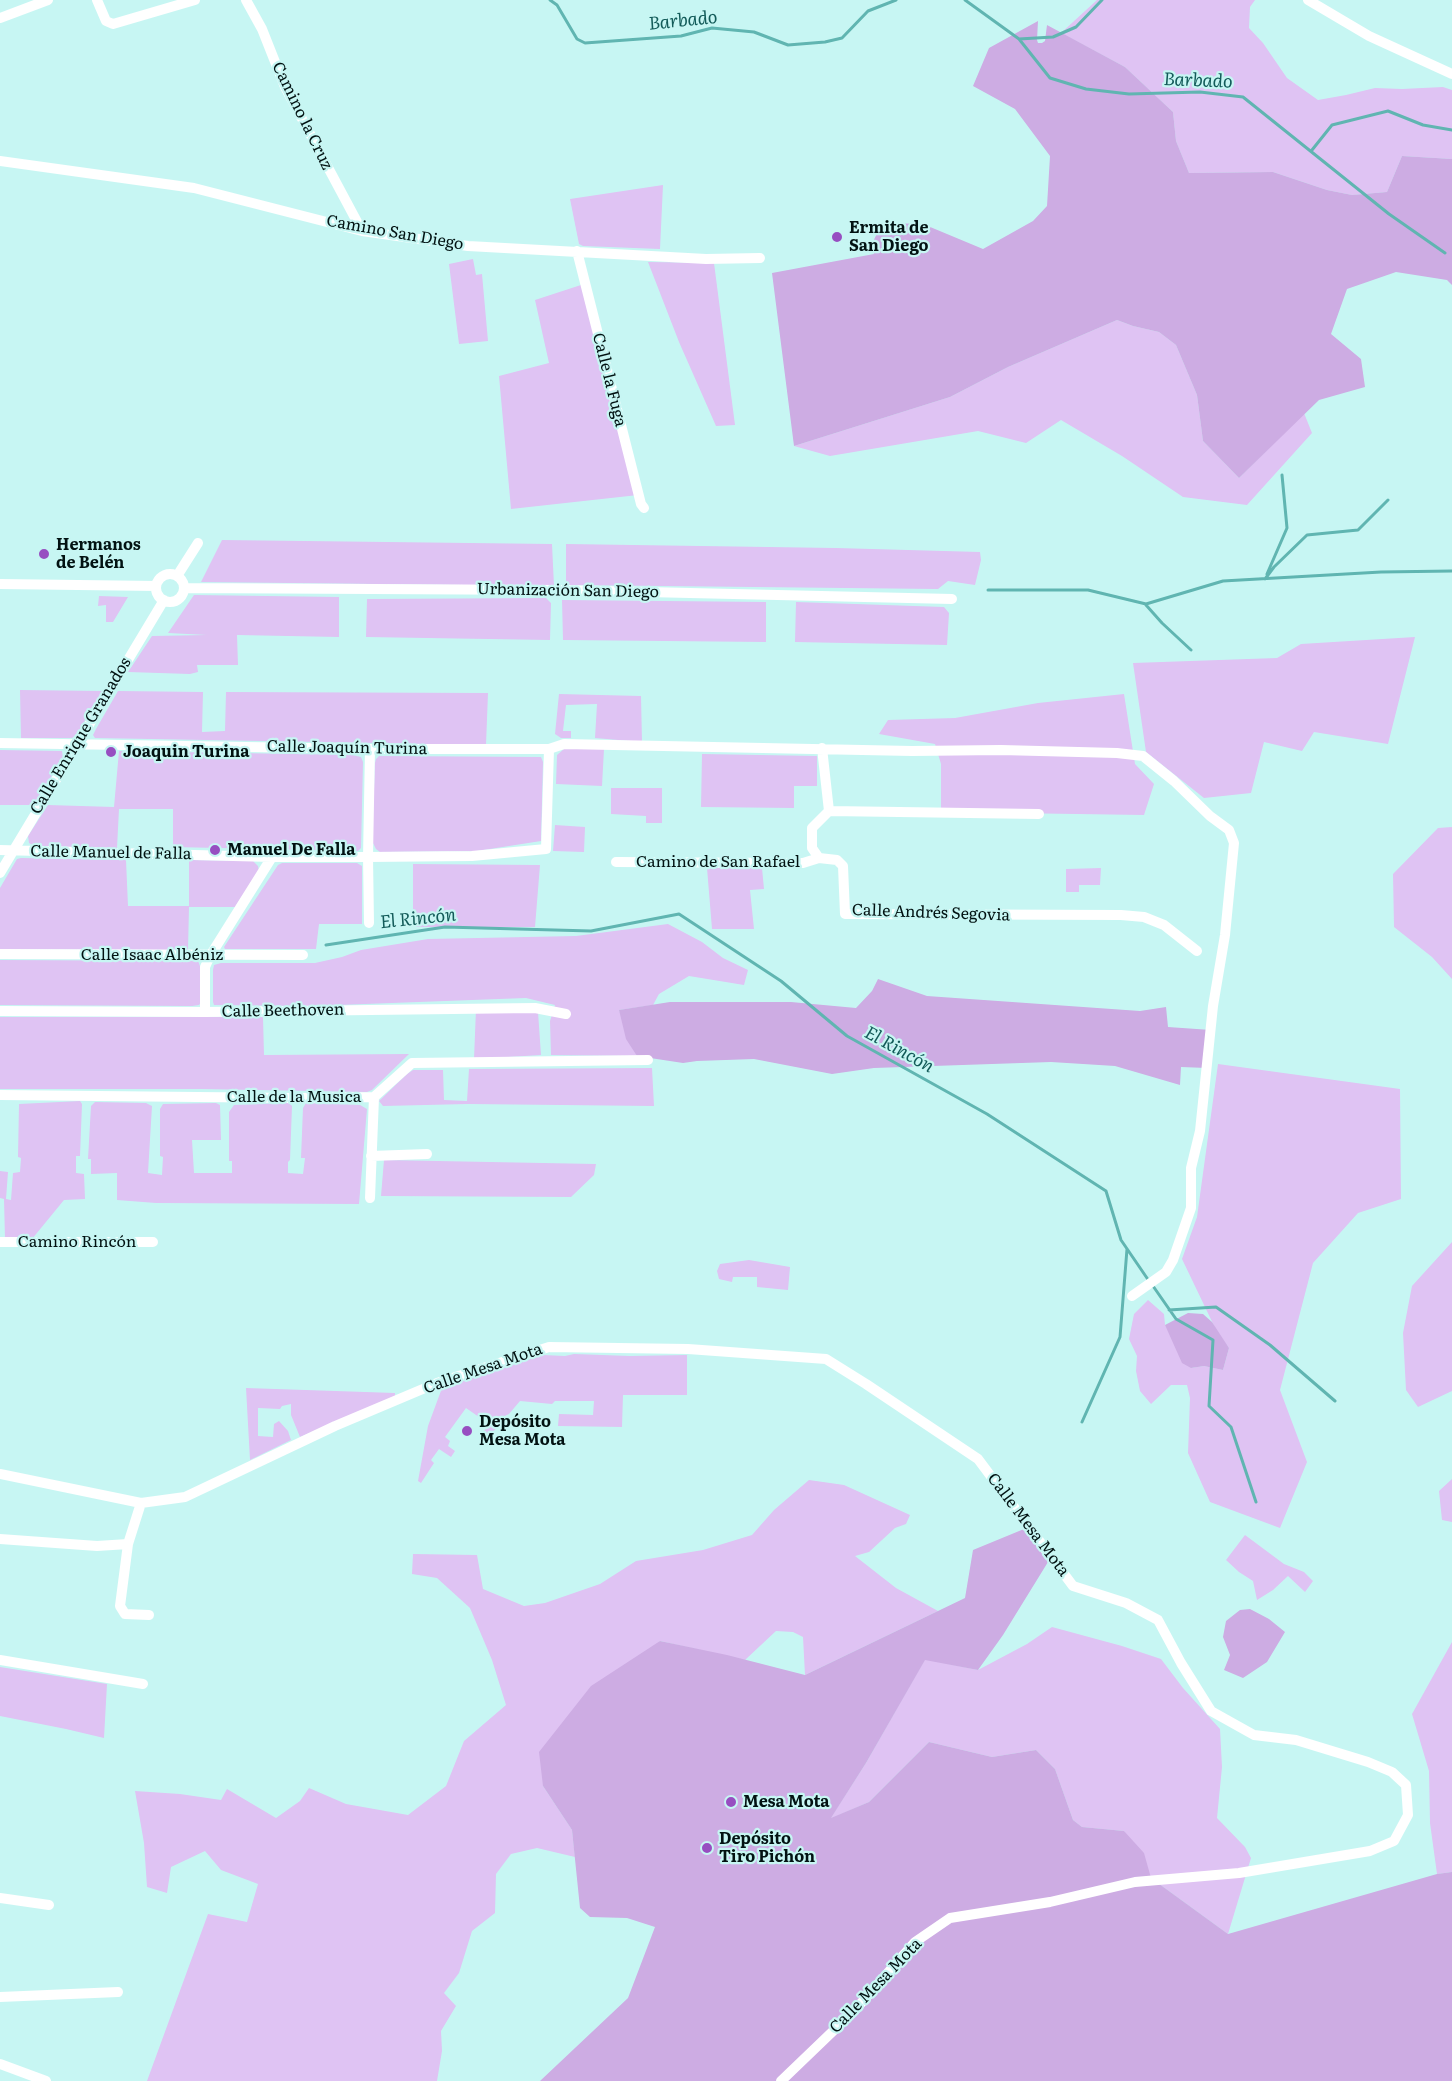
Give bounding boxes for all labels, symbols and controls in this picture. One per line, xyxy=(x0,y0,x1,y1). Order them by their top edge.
water label: Barbado xyxy=(647,7,719,35)
street label: Camino la Cruz xyxy=(268,59,336,173)
water label: Barbado xyxy=(1163,69,1233,93)
street label: Camino San Diego xyxy=(325,211,465,255)
place label: Ermita de San Diego xyxy=(849,218,929,256)
marker: Ermita de San Diego xyxy=(830,230,844,244)
street label: Calle la Fuga xyxy=(588,331,630,429)
place label: Hermanos de Belén xyxy=(56,535,141,573)
marker: Hermanos de Belén xyxy=(37,547,51,561)
street label: Urbanización San Diego xyxy=(477,580,659,602)
street label: Calle Enrique Granados xyxy=(27,654,135,818)
street label: Calle Joaquín Turina xyxy=(267,737,427,759)
place label: Joaquin Turina xyxy=(123,742,250,762)
marker: Joaquin Turina xyxy=(104,745,118,759)
place label: Manuel De Falla xyxy=(227,840,355,860)
street label: Calle Manuel de Falla xyxy=(30,842,192,864)
marker: Manuel De Falla xyxy=(208,843,222,857)
street label: Camino de San Rafael xyxy=(636,852,800,872)
street label: Calle Andrés Segovia xyxy=(852,901,1010,925)
water label: El Rincón xyxy=(379,904,457,934)
street label: Calle Isaac Albéniz xyxy=(81,945,223,965)
street label: Calle Beethoven xyxy=(222,1000,344,1022)
water label: El Rincón xyxy=(860,1022,938,1078)
street label: Calle de la Musica xyxy=(227,1087,361,1107)
street label: Camino Rincón xyxy=(18,1232,136,1252)
street label: Calle Mesa Mota xyxy=(421,1340,545,1398)
place label: Depósito Mesa Mota xyxy=(479,1412,566,1450)
marker: Depósito Mesa Mota xyxy=(460,1424,474,1438)
street label: Calle Mesa Mota xyxy=(983,1470,1073,1580)
place label: Mesa Mota xyxy=(743,1792,830,1812)
marker: Mesa Mota xyxy=(724,1795,738,1809)
place label: Depósito Tiro Pichón xyxy=(719,1829,815,1867)
marker: Depósito Tiro Pichón xyxy=(700,1841,714,1855)
street label: Calle Mesa Mota xyxy=(826,1935,926,2037)

